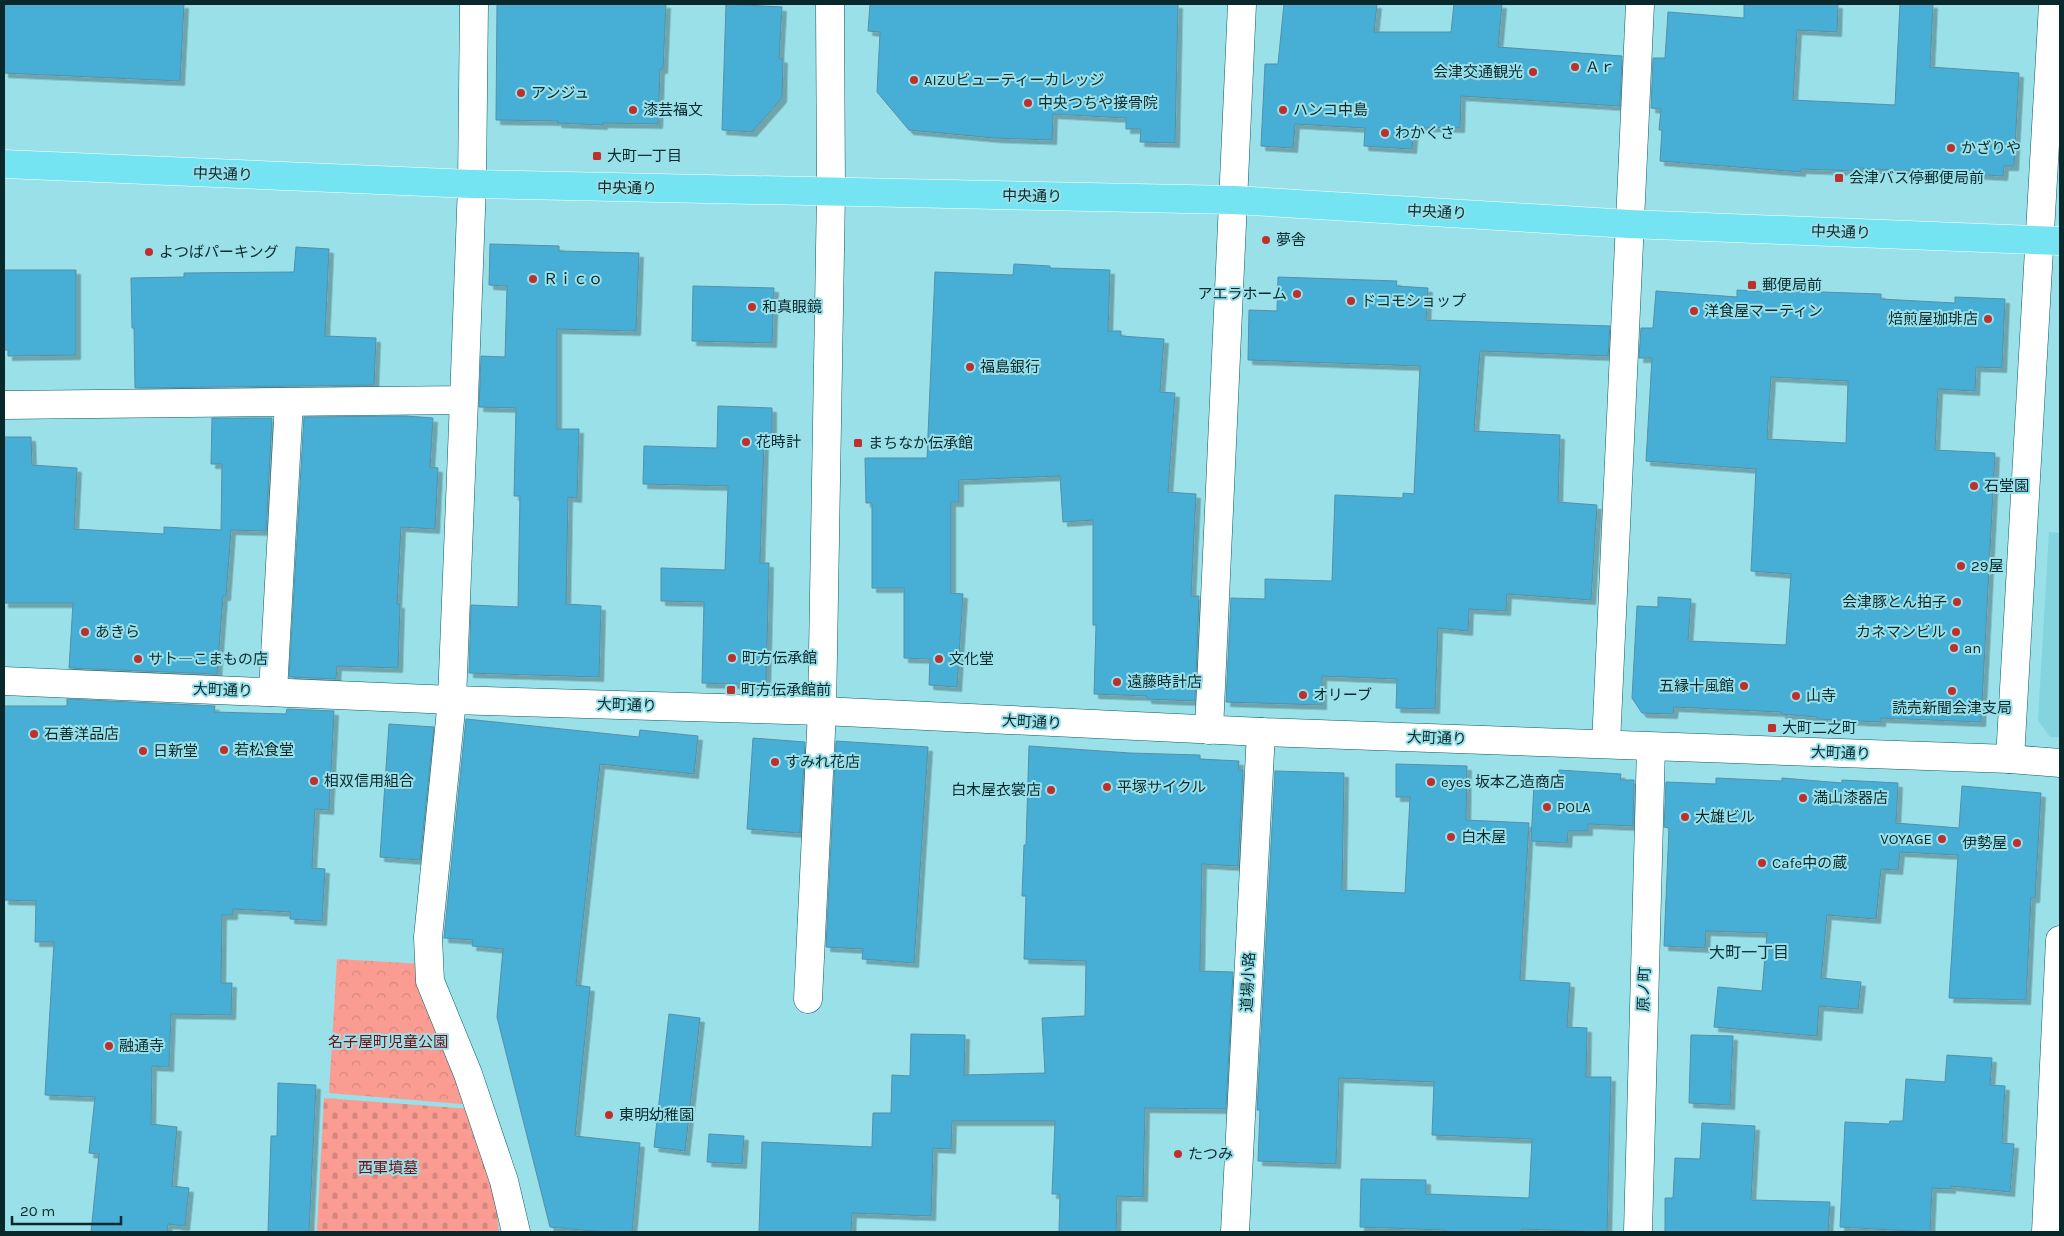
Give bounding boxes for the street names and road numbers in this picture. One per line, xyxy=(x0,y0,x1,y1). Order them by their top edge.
street label: 中央通り xyxy=(193,164,253,184)
street label: 中央通り xyxy=(597,178,657,198)
street label: 中央通り xyxy=(1002,186,1062,206)
street label: 中央通り xyxy=(1407,201,1467,223)
street label: 中央通り xyxy=(1811,222,1871,242)
street label: 大町通り xyxy=(193,680,253,700)
street label: 大町通り xyxy=(597,695,657,715)
street label: 大町通り xyxy=(1002,711,1062,733)
street label: 大町通り xyxy=(1407,728,1467,748)
street label: 大町通り xyxy=(1811,743,1871,763)
street label: 道場小路 xyxy=(1237,952,1259,1012)
street label: 原ノ町 xyxy=(1634,966,1654,1012)

